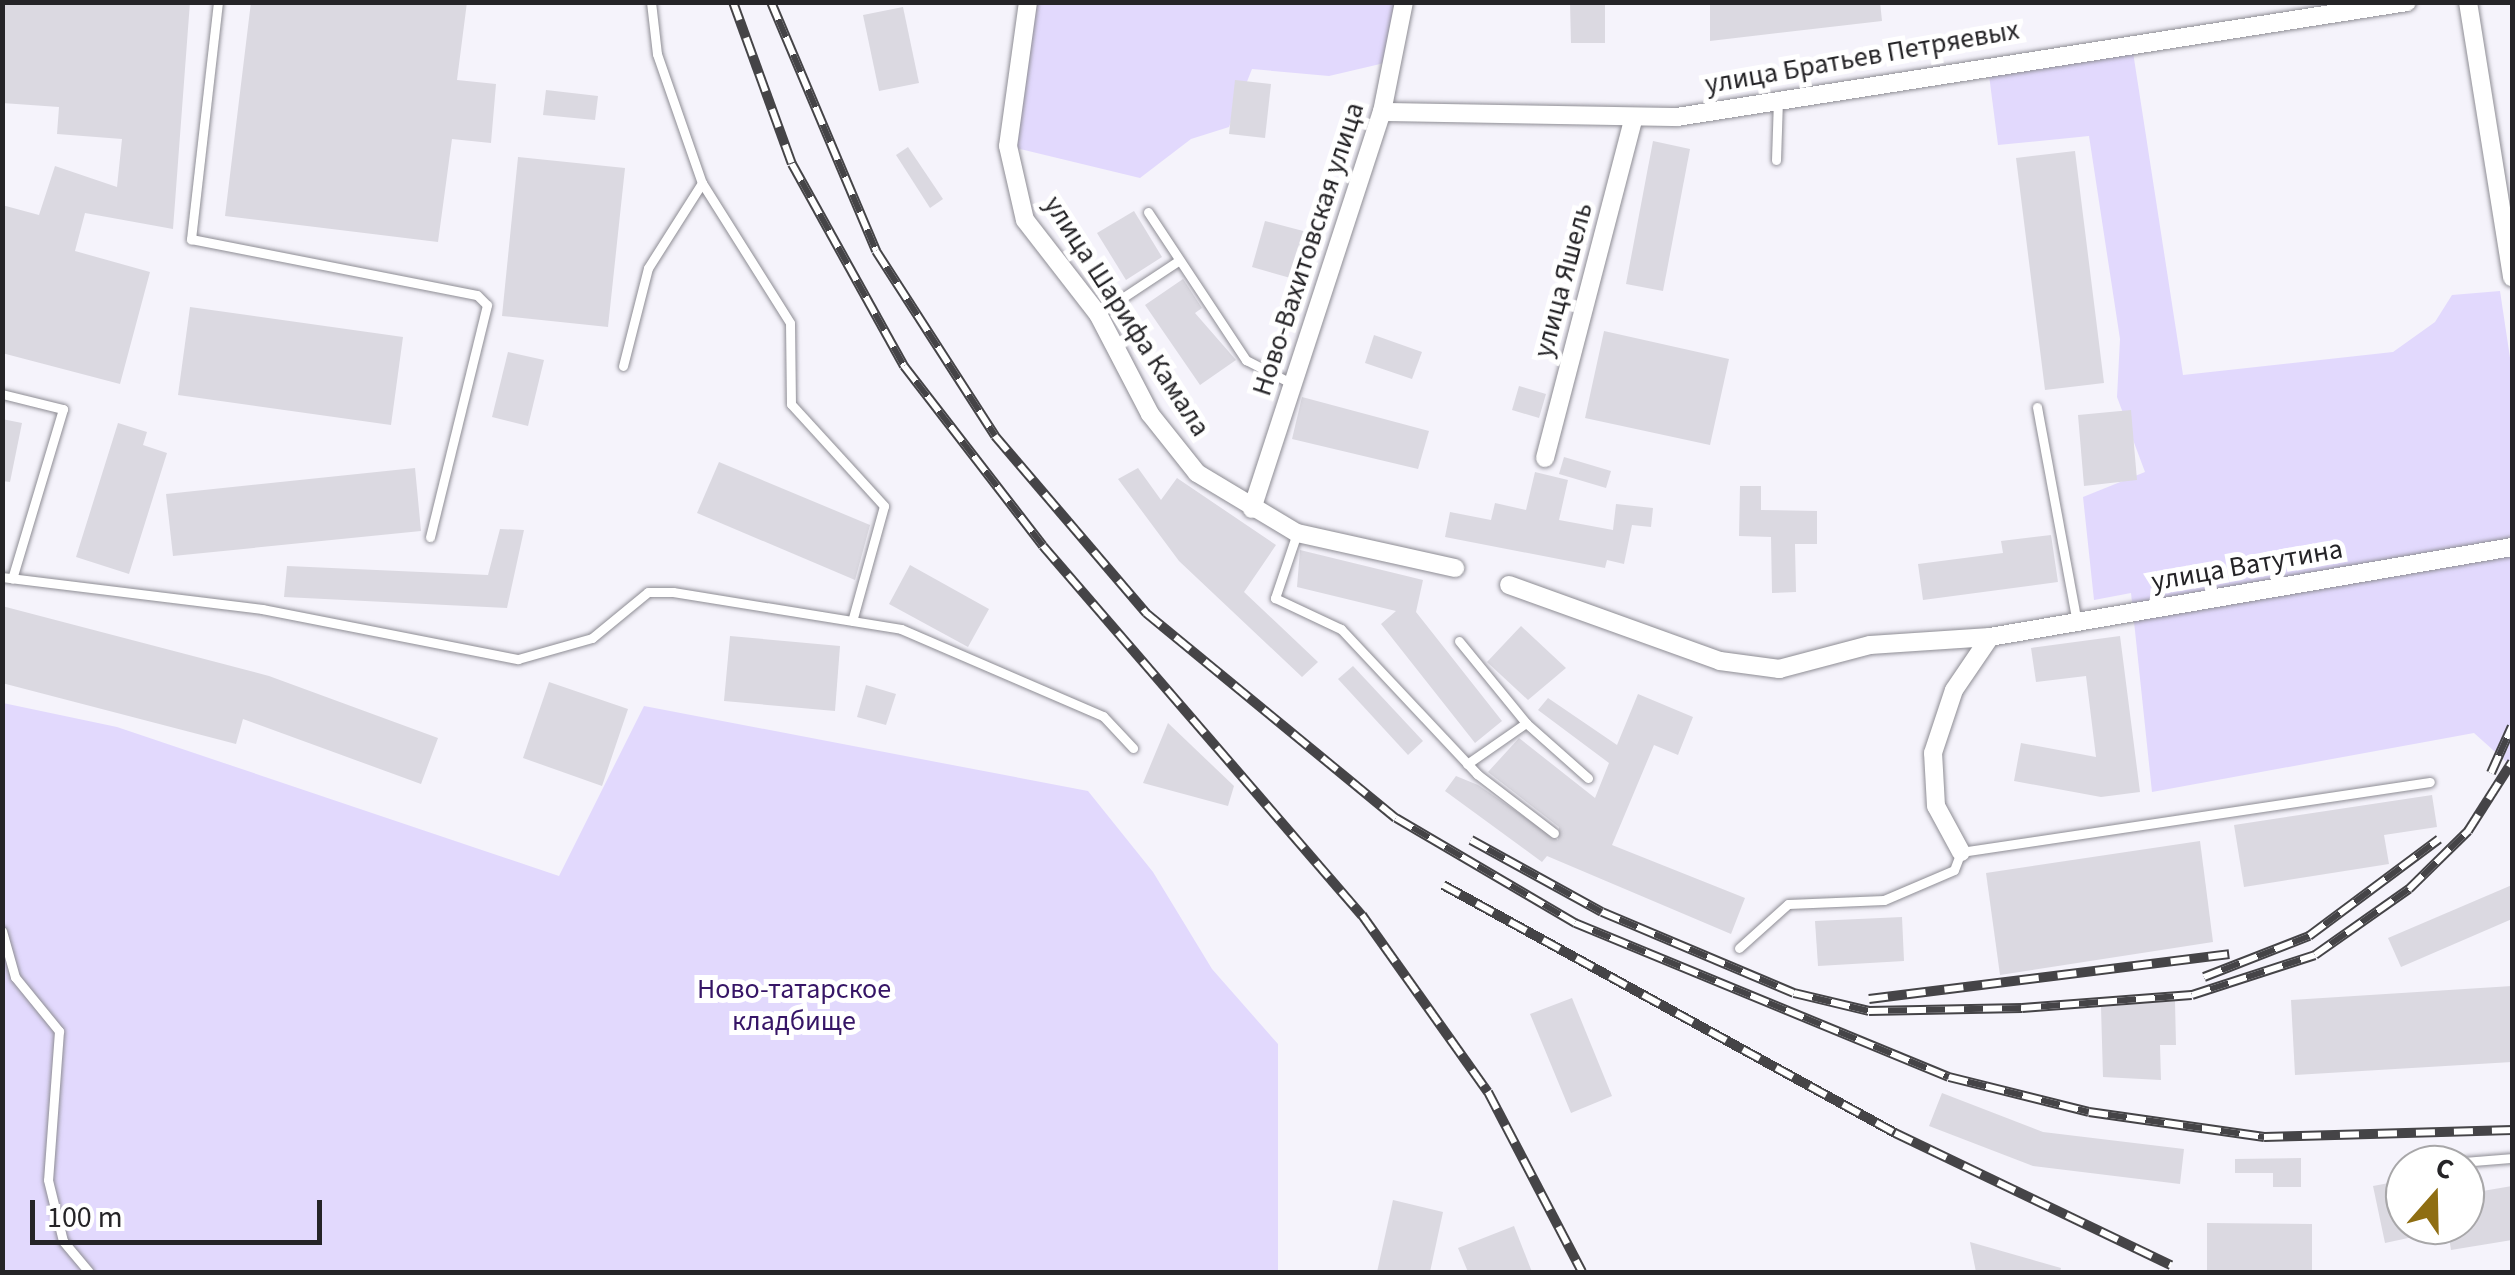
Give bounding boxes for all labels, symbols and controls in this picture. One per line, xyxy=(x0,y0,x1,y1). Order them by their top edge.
street label: улица Братьев Петряевых xyxy=(1702,13,2022,101)
street label: Ново-Вахитовская улица xyxy=(1245,98,1371,400)
street label: улица Шарифа Камала xyxy=(1037,189,1217,443)
street label: улица Яшель xyxy=(1526,199,1600,361)
street label: улица Ватутина xyxy=(2149,532,2345,598)
park label: Ново-татарское кладбище xyxy=(697,972,891,1038)
north arrow xyxy=(2385,1145,2485,1245)
text: С xyxy=(2430,1147,2459,1190)
scale bar xyxy=(35,1180,328,1242)
text: 100 m xyxy=(47,1196,123,1239)

